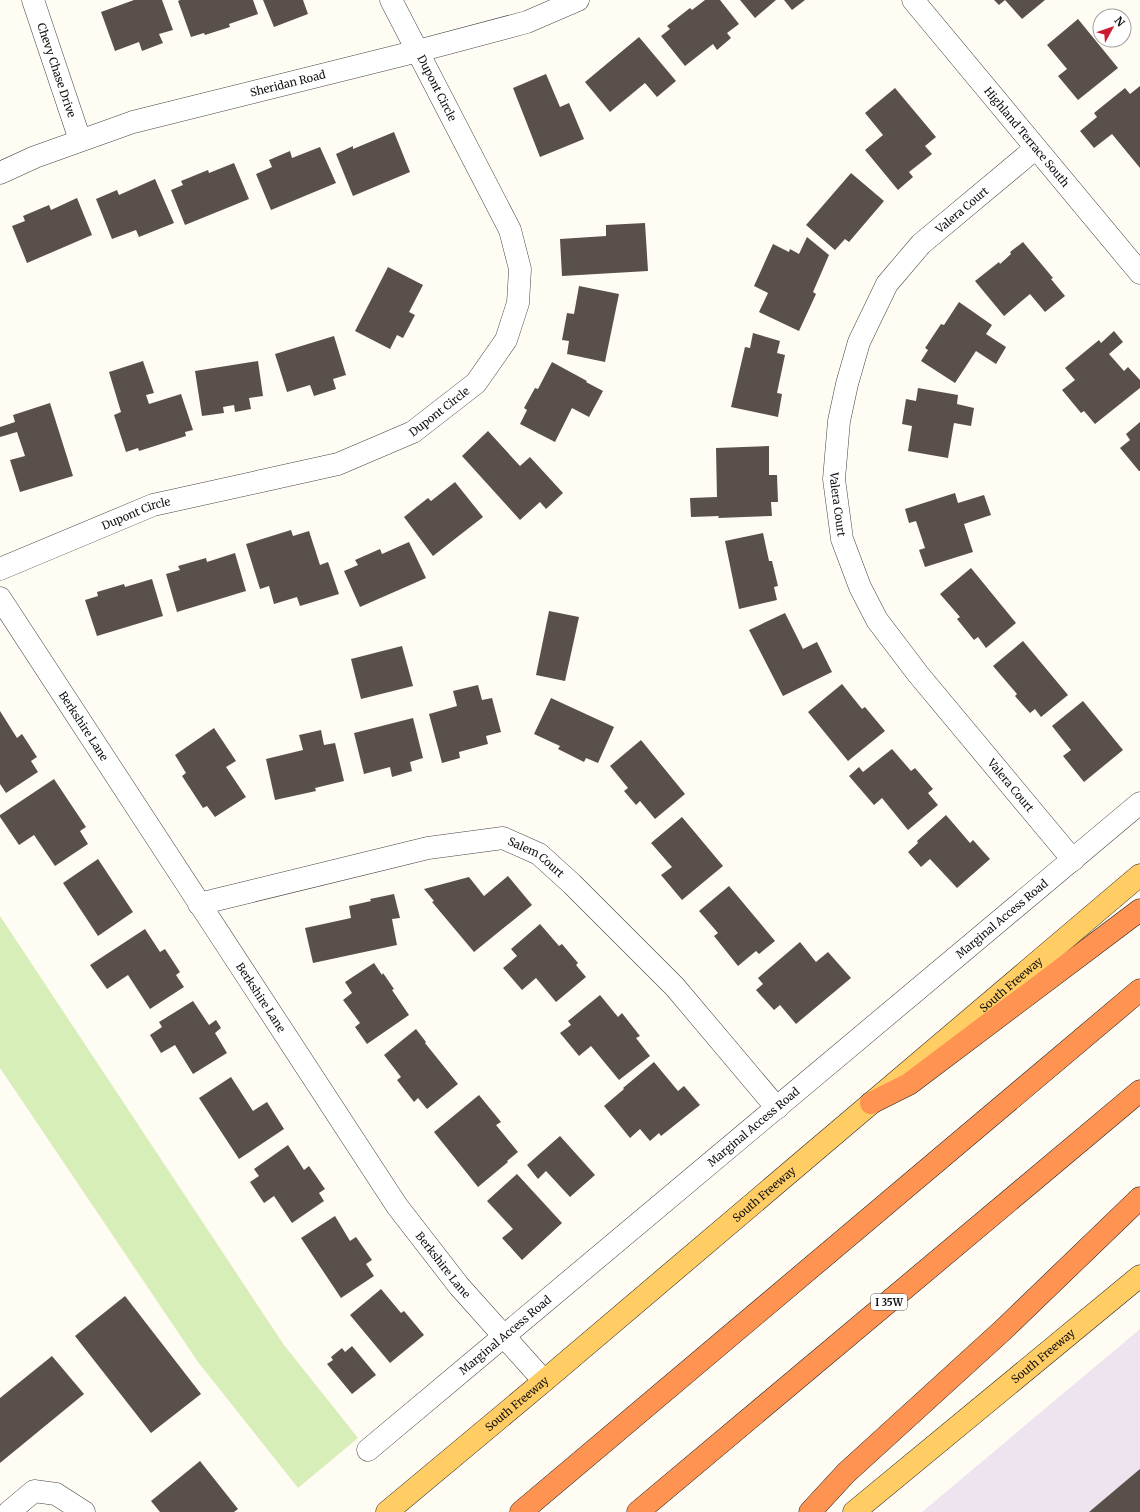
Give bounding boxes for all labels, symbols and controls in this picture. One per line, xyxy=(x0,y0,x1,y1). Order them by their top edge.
north arrow xyxy=(1092,8,1132,48)
text: N xyxy=(1112,14,1128,30)
street label: Chevy Chase Drive xyxy=(34,21,79,119)
street label: Dupont Circle xyxy=(414,53,460,124)
street label: Sheridan Road xyxy=(249,67,327,100)
street label: Highland Terrace South xyxy=(981,84,1073,190)
street label: Valera Court xyxy=(932,183,992,237)
street label: Dupont Circle xyxy=(406,384,472,439)
street label: Valera Court xyxy=(827,471,849,538)
street label: Dupont Circle xyxy=(99,494,172,533)
street label: Berkshire Lane xyxy=(56,689,112,764)
street label: Valera Court xyxy=(984,755,1037,815)
street label: Salem Court xyxy=(506,834,568,881)
street label: Marginal Access Road xyxy=(953,876,1051,961)
street label: South Freeway xyxy=(977,954,1046,1015)
street label: Berkshire Lane xyxy=(233,960,289,1035)
street label: Marginal Access Road xyxy=(705,1084,803,1169)
street label: South Freeway xyxy=(730,1163,799,1225)
street label: Berkshire Lane xyxy=(413,1229,474,1301)
street label: Marginal Access Road xyxy=(456,1292,554,1378)
road number: I 35W xyxy=(871,1294,907,1310)
street label: South Freeway xyxy=(1008,1325,1078,1386)
street label: South Freeway xyxy=(482,1373,552,1434)

